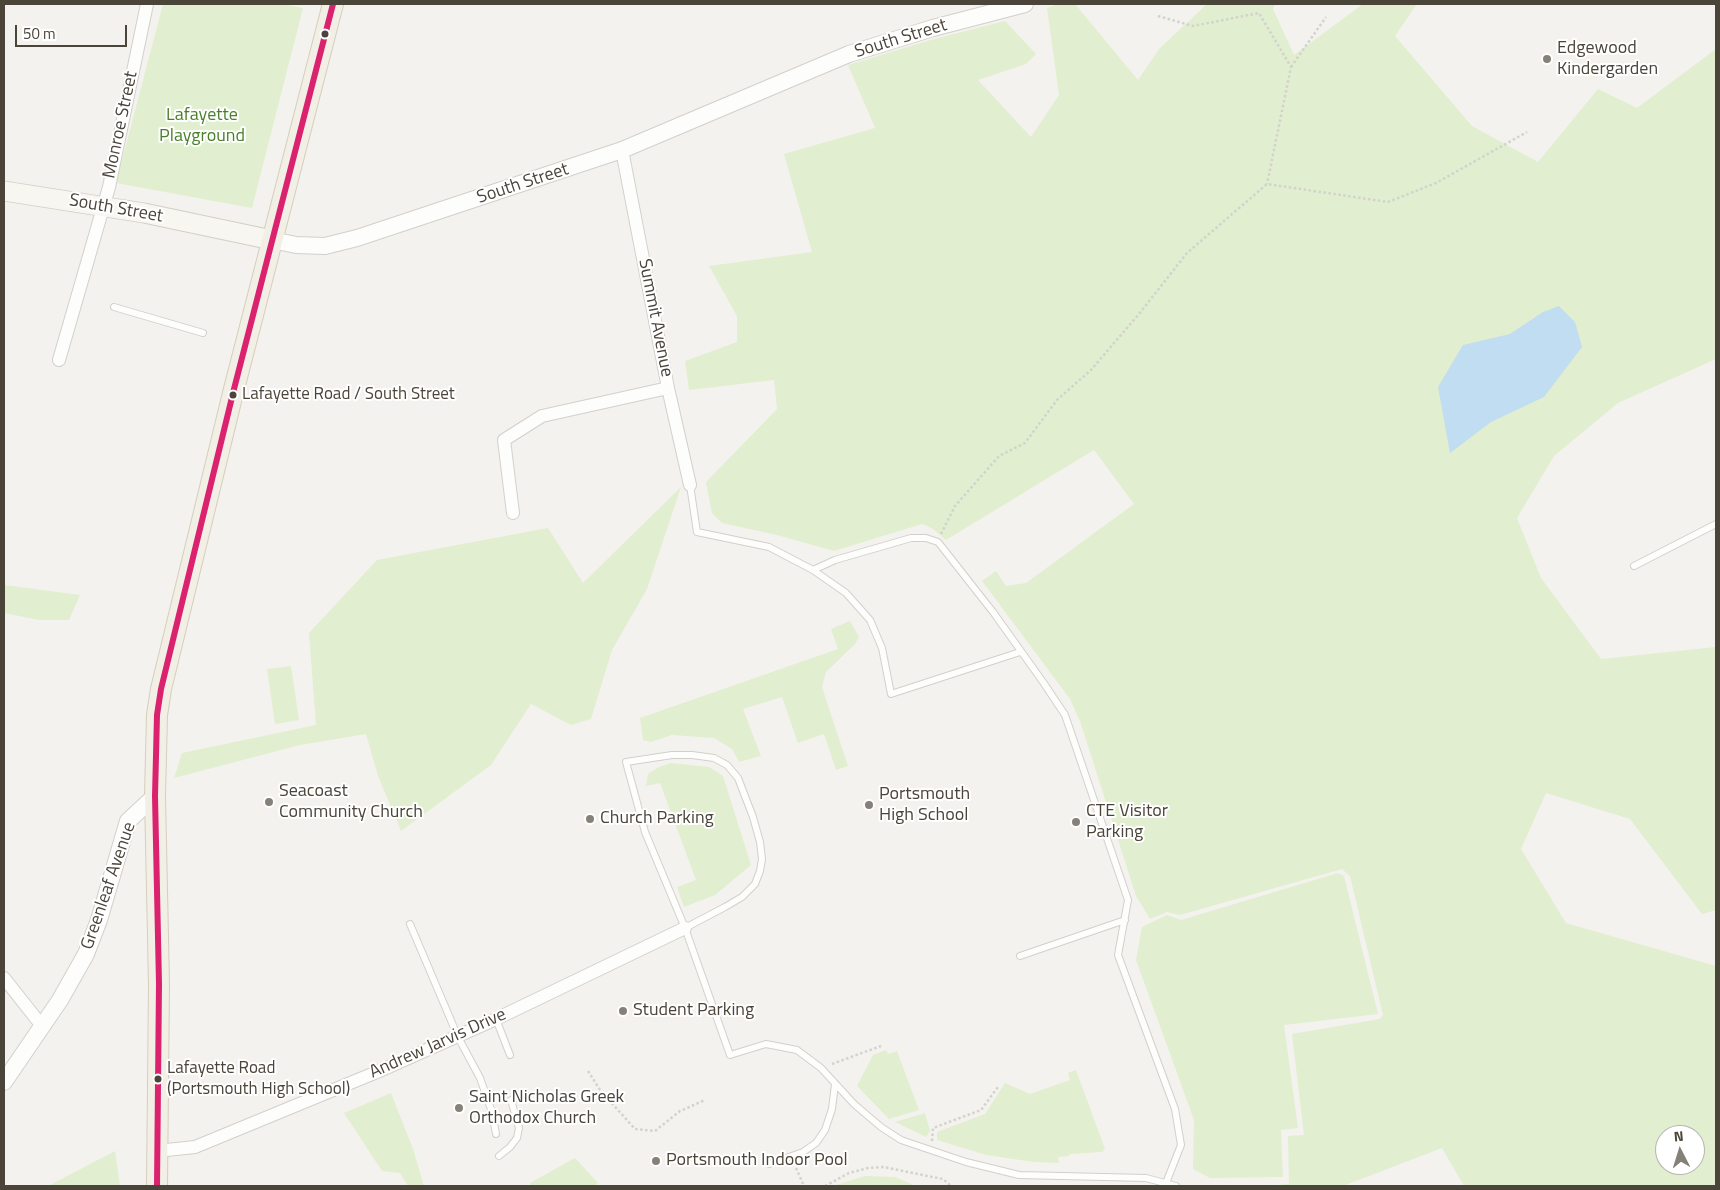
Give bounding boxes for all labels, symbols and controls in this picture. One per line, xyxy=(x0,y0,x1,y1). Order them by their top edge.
scale bar xyxy=(18,15,130,47)
street label: South Street xyxy=(852,15,950,63)
text: 50 m xyxy=(23,22,56,45)
unlabelled marker xyxy=(320,29,330,39)
place label: Edgewood Kindergarden xyxy=(1557,38,1658,80)
marker: Edgewood Kindergarden xyxy=(1541,53,1553,65)
street label: Monroe Street xyxy=(99,69,143,181)
park label: Lafayette Playground xyxy=(159,105,245,148)
street label: South Street xyxy=(474,159,572,209)
street label: South Street xyxy=(67,190,165,228)
street label: Summit Avenue xyxy=(633,257,677,379)
place label: Lafayette Road / South Street xyxy=(242,385,455,405)
marker: Lafayette Road / South Street xyxy=(228,390,238,400)
place label: Seacoast Community Church xyxy=(279,781,423,824)
place label: Portsmouth High School xyxy=(879,784,970,826)
marker: Seacoast Community Church xyxy=(263,796,275,808)
marker: Portsmouth High School xyxy=(863,799,875,811)
place label: CTE Visitor Parking xyxy=(1086,801,1168,844)
place label: Church Parking xyxy=(600,808,714,830)
marker: Church Parking xyxy=(584,813,596,825)
marker: CTE Visitor Parking xyxy=(1070,816,1082,828)
street label: Greenleaf Avenue xyxy=(77,819,141,953)
place label: Student Parking xyxy=(633,1000,754,1022)
street label: Andrew Jarvis Drive xyxy=(366,1004,510,1084)
marker: Student Parking xyxy=(617,1005,629,1017)
place label: Lafayette Road (Portsmouth High School) xyxy=(167,1059,350,1099)
marker: Lafayette Road (Portsmouth High School) xyxy=(153,1074,163,1084)
place label: Saint Nicholas Greek Orthodox Church xyxy=(469,1087,624,1130)
marker: Saint Nicholas Greek Orthodox Church xyxy=(453,1102,465,1114)
north arrow xyxy=(1655,1125,1705,1175)
text: N xyxy=(1673,1125,1684,1146)
place label: Portsmouth Indoor Pool xyxy=(666,1150,848,1172)
marker: Portsmouth Indoor Pool xyxy=(650,1155,662,1167)

